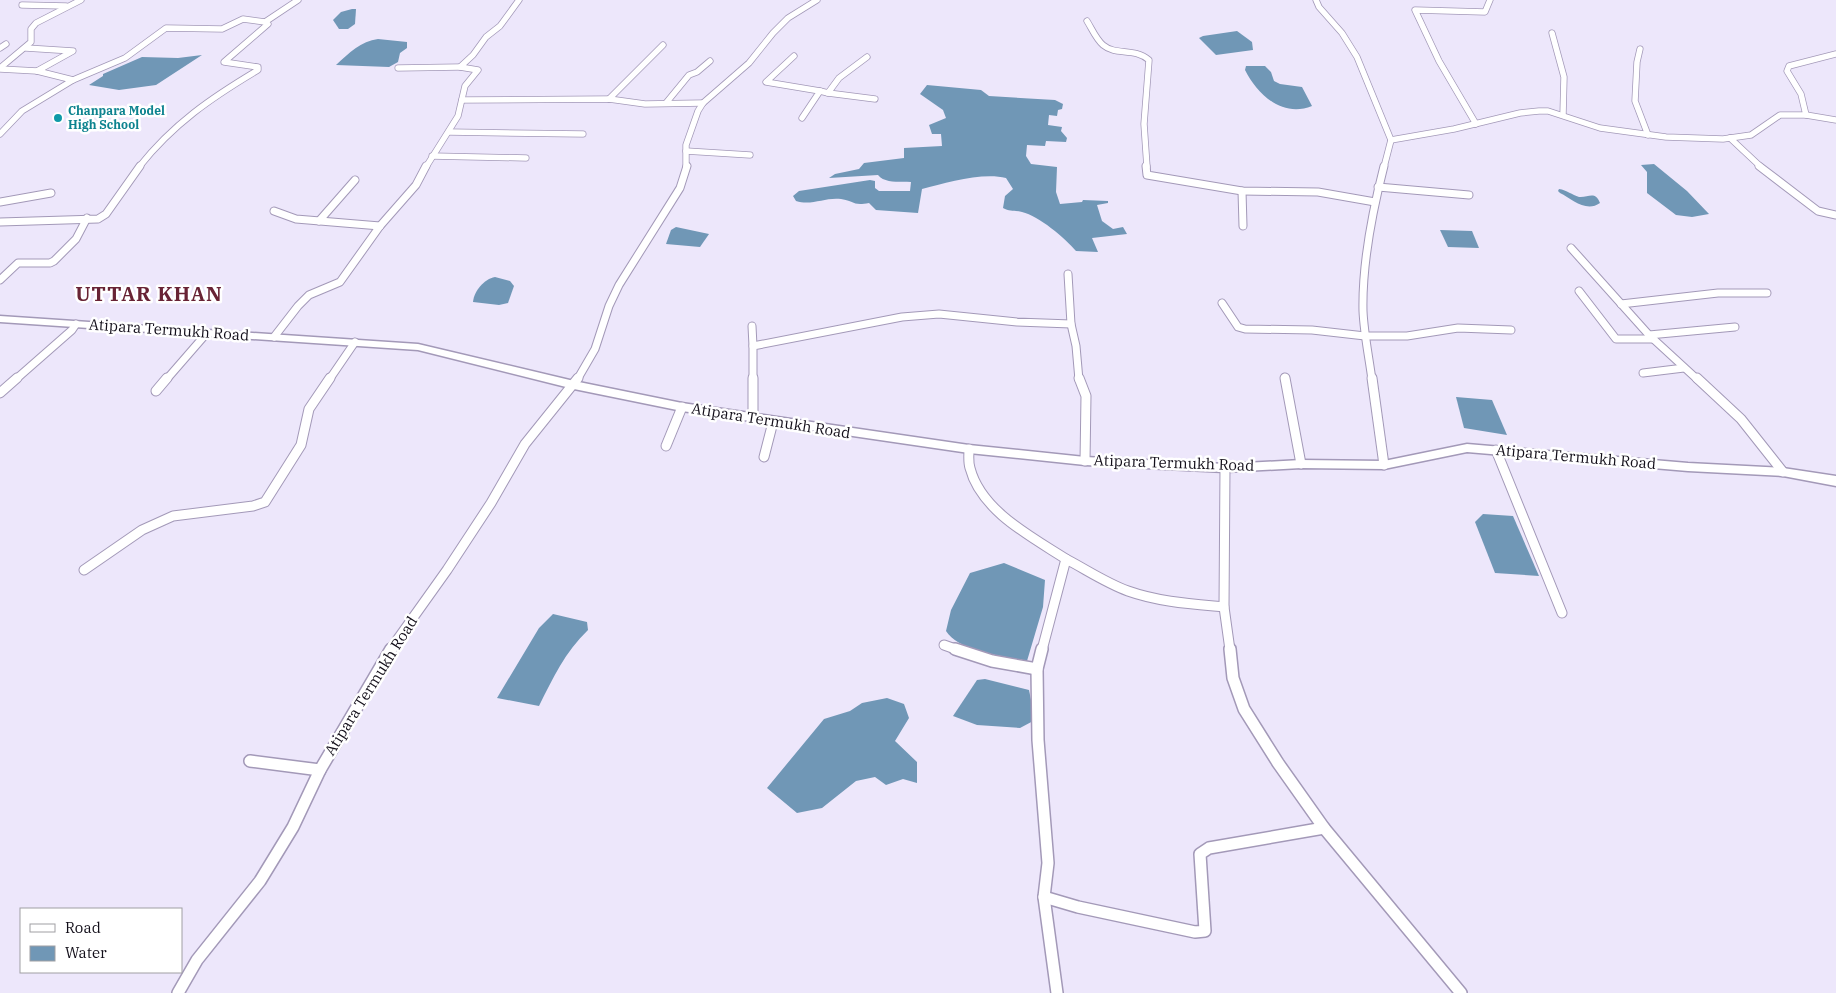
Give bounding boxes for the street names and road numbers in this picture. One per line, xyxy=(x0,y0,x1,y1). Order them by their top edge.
street label: Atipara Termukh Road xyxy=(88,314,250,345)
street label: Atipara Termukh Road xyxy=(690,399,852,442)
street label: Atipara Termukh Road xyxy=(1495,440,1657,473)
street label: Atipara Termukh Road xyxy=(1093,450,1255,475)
street label: Atipara Termukh Road xyxy=(320,613,421,759)

